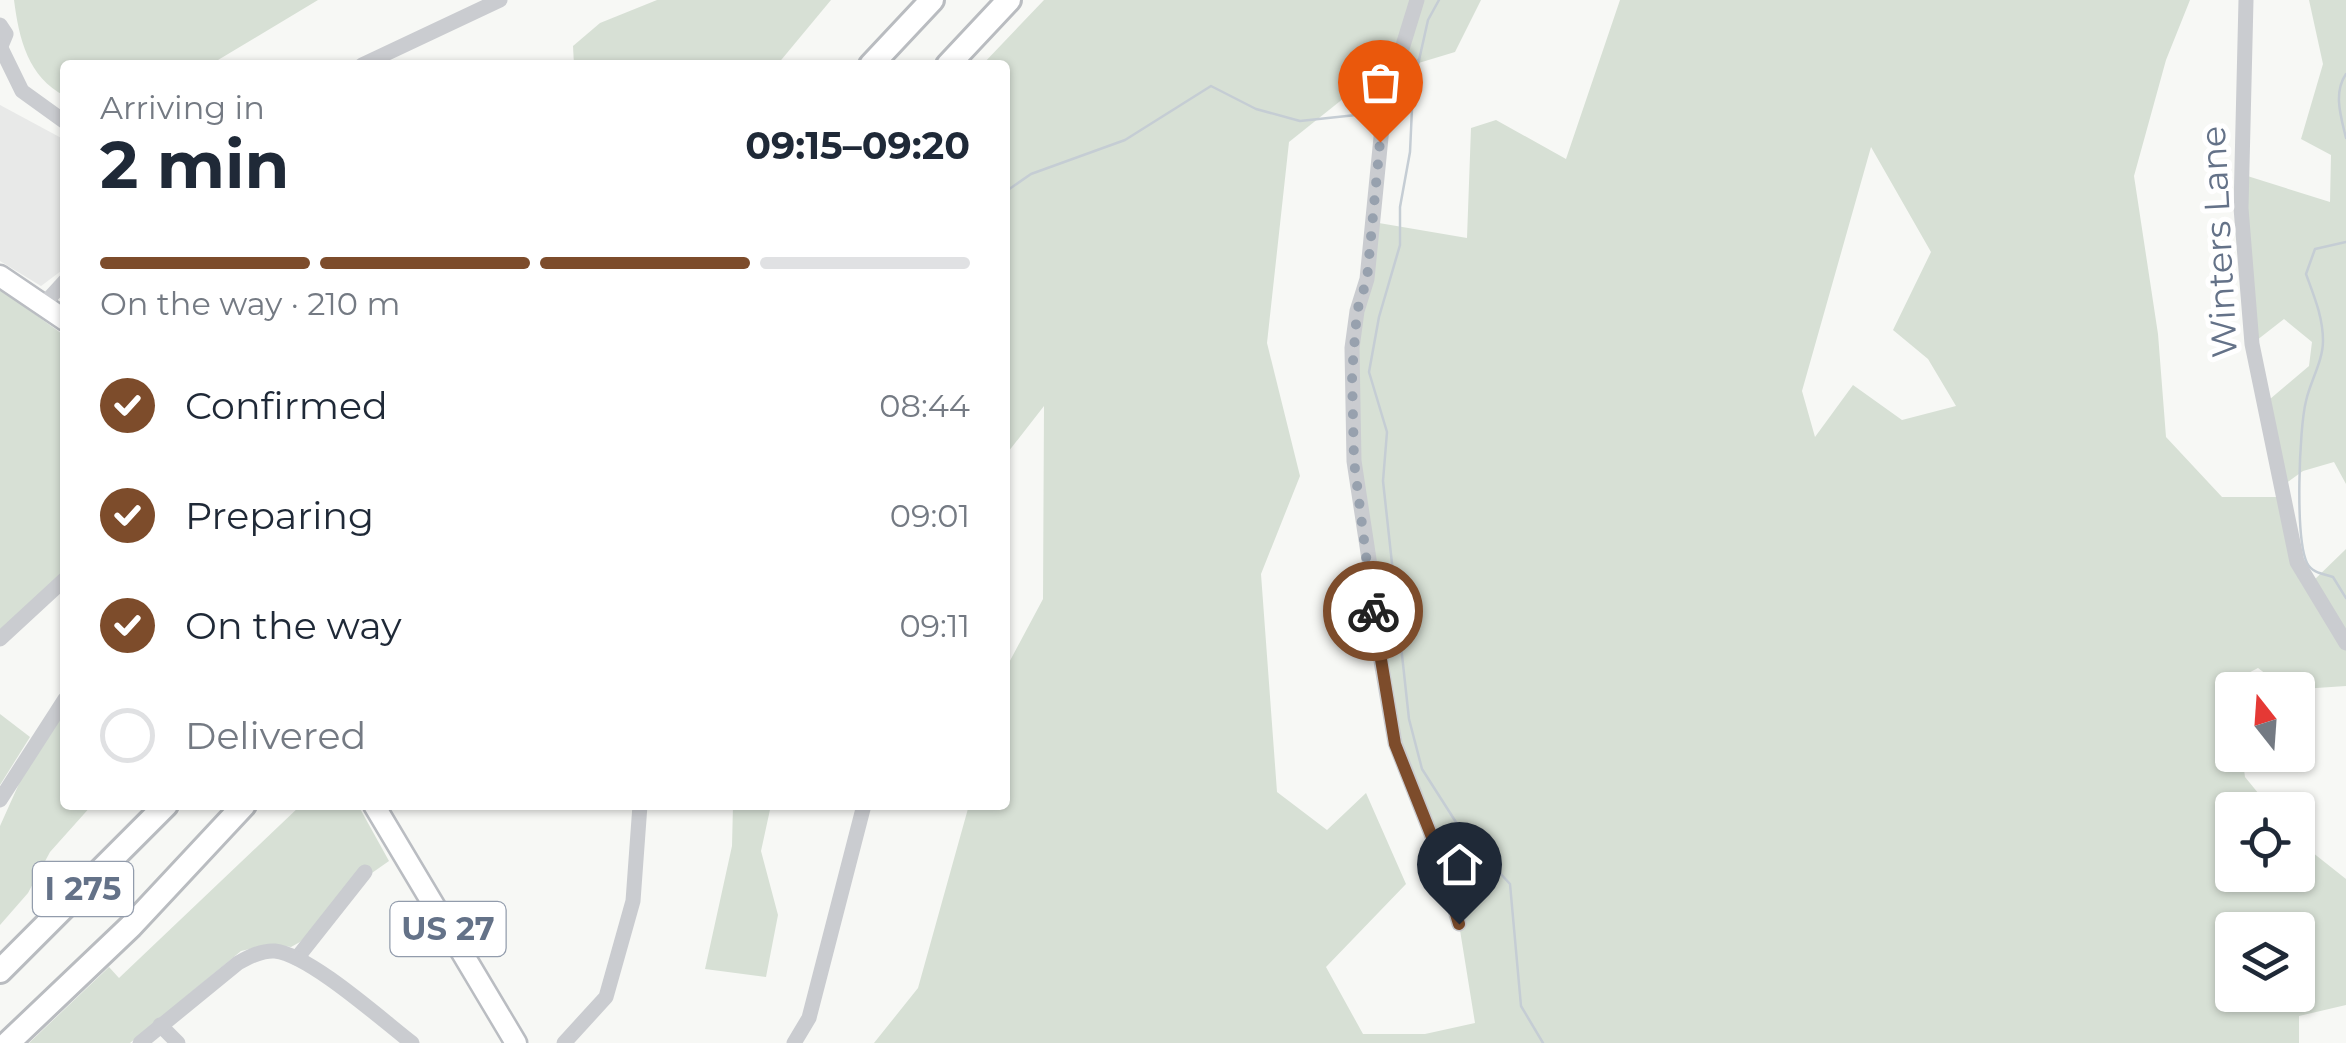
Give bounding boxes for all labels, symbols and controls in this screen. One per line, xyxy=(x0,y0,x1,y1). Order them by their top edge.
pin xyxy=(1338,40,1423,143)
icon: bag xyxy=(1353,55,1408,110)
text: Arriving in xyxy=(100,88,265,127)
text: 09:15–09:20 xyxy=(745,122,970,169)
text: 2 min xyxy=(100,125,289,204)
street label: Winters Lane xyxy=(2191,125,2246,359)
text: On the way · 210 m xyxy=(100,284,400,323)
icon: check xyxy=(100,378,155,433)
text: Confirmed xyxy=(185,382,388,429)
text: 08:44 xyxy=(879,386,970,425)
icon: check xyxy=(100,488,155,543)
text: Preparing xyxy=(185,492,374,539)
text: 09:01 xyxy=(890,496,970,535)
courier xyxy=(1323,561,1423,661)
icon: bike xyxy=(1346,584,1401,639)
icon: check xyxy=(100,598,155,653)
text: On the way xyxy=(185,602,402,649)
text: 09:11 xyxy=(899,606,970,645)
north arrow xyxy=(2215,672,2315,772)
map controls xyxy=(2215,672,2315,1012)
text: Delivered xyxy=(185,712,366,759)
button: locate xyxy=(2215,792,2315,892)
pin xyxy=(1417,822,1502,925)
icon: home xyxy=(1432,837,1487,892)
road number: I 275 xyxy=(33,862,133,916)
road number: US 27 xyxy=(390,902,506,956)
button: layers xyxy=(2215,912,2315,1012)

